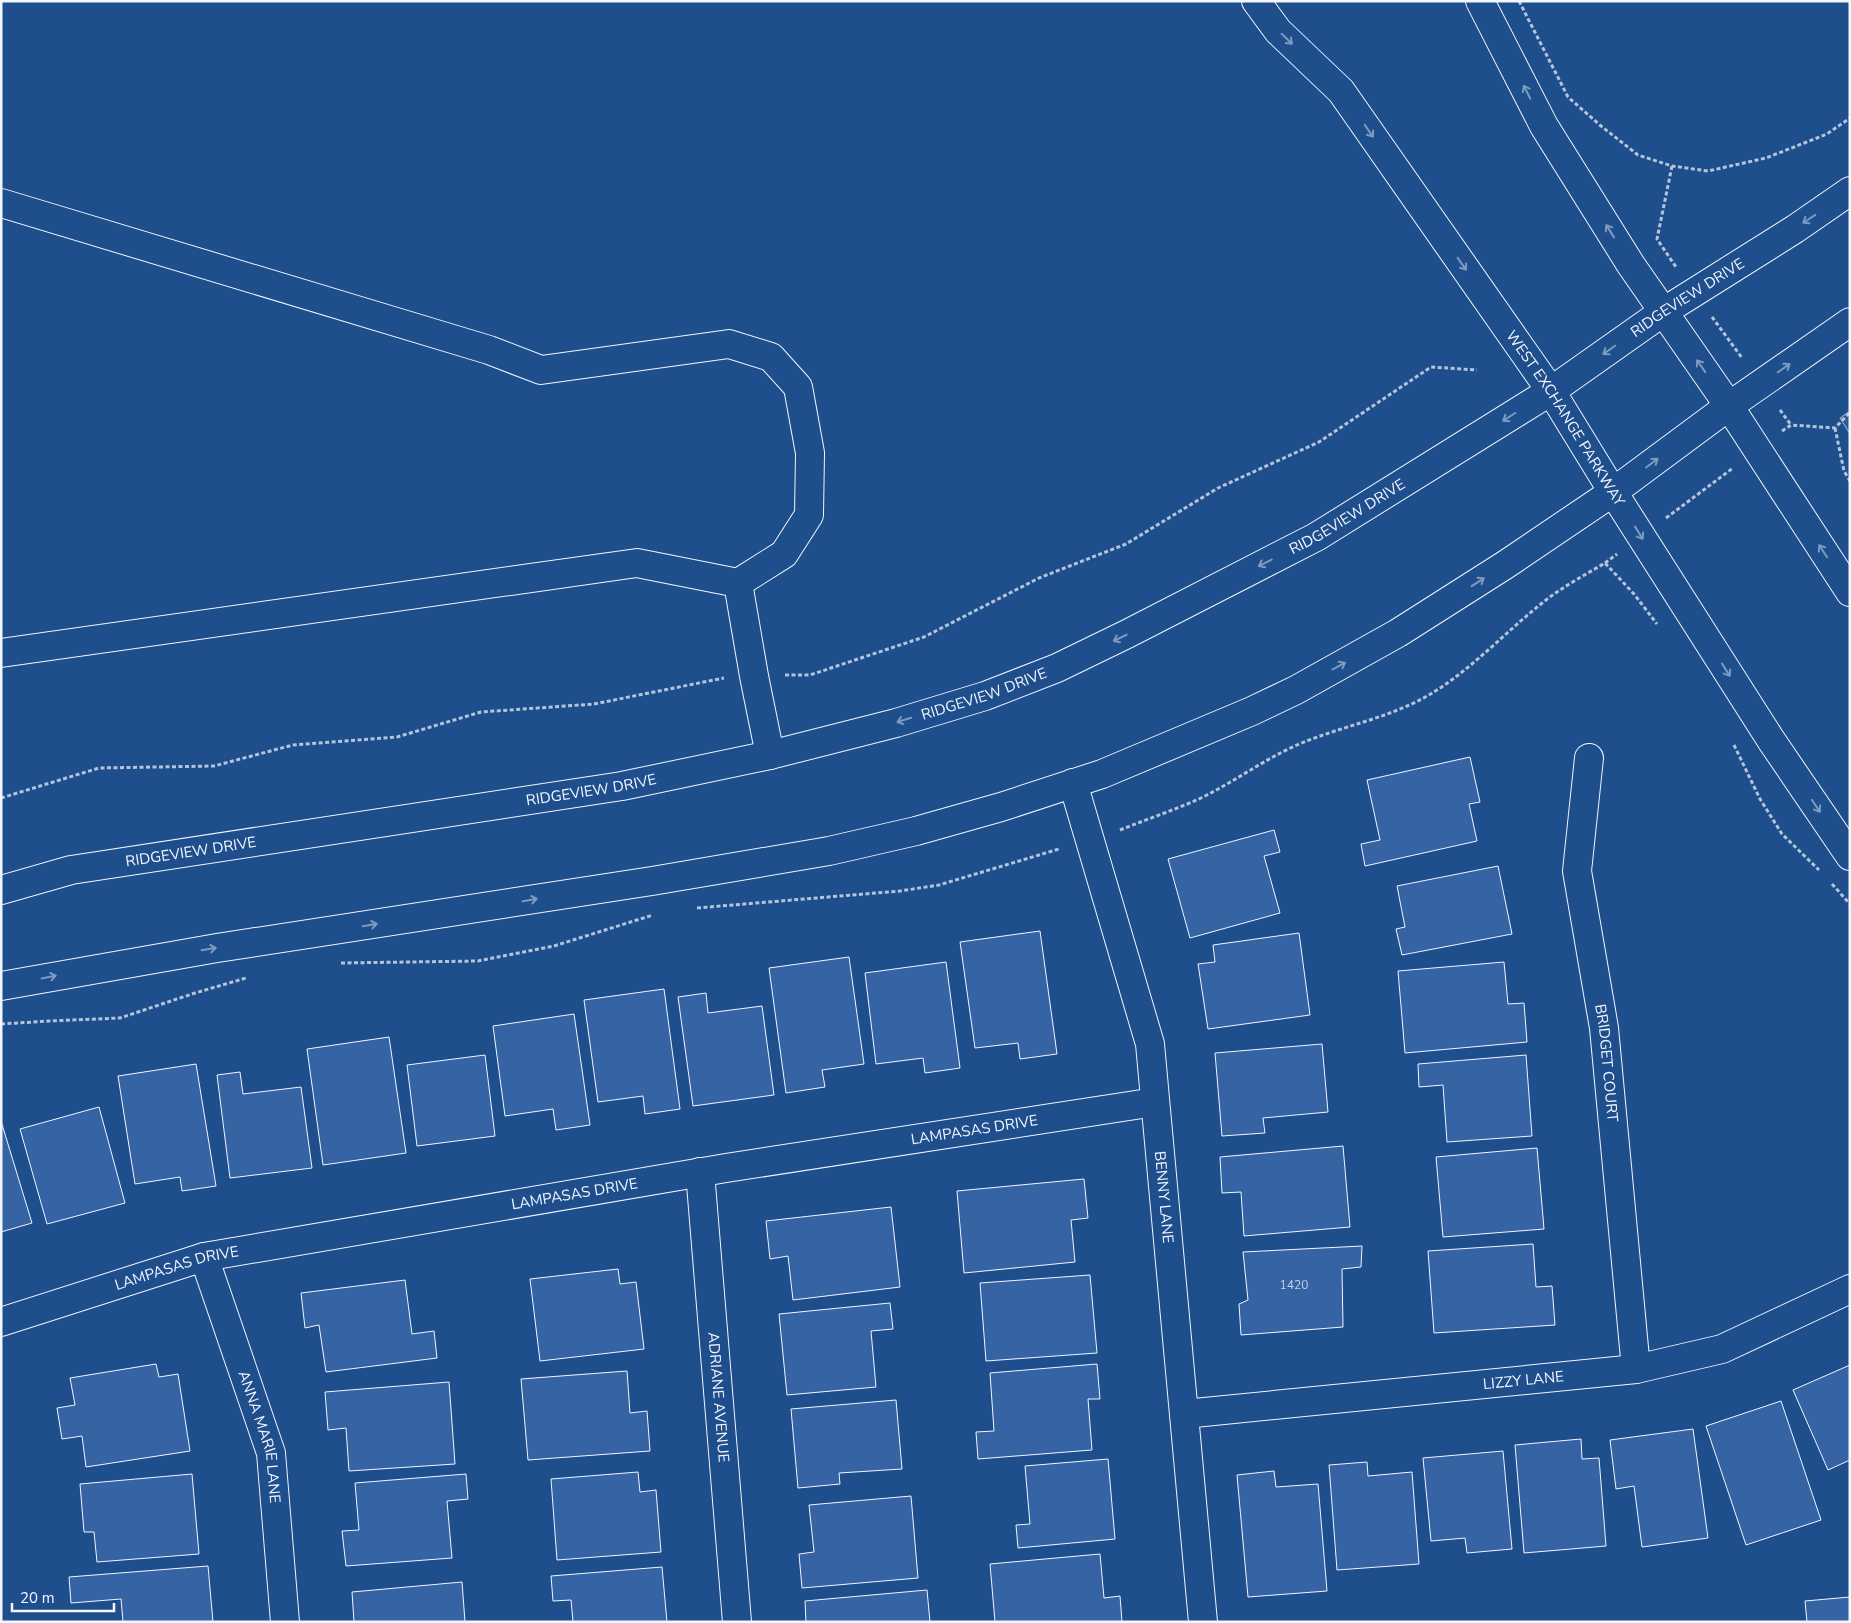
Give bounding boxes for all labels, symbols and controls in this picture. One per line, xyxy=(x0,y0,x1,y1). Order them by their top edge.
one-way arrow xyxy=(1281,33,1293,45)
one-way arrow xyxy=(1521,85,1531,100)
one-way arrow xyxy=(1364,124,1374,138)
one-way arrow xyxy=(1803,214,1817,224)
one-way arrow xyxy=(1604,225,1614,239)
street label: RIDGEVIEW DRIVE xyxy=(1627,253,1748,342)
one-way arrow xyxy=(1457,257,1467,271)
street label: WEST EXCHANGE PARKWAY xyxy=(1501,326,1630,511)
one-way arrow xyxy=(1602,345,1616,355)
one-way arrow xyxy=(1696,359,1706,373)
one-way arrow xyxy=(1777,363,1791,373)
one-way arrow xyxy=(1503,412,1517,422)
one-way arrow xyxy=(1645,458,1659,468)
street label: RIDGEVIEW DRIVE xyxy=(1286,474,1409,559)
one-way arrow xyxy=(1634,526,1644,540)
one-way arrow xyxy=(1818,544,1828,558)
one-way arrow xyxy=(1258,559,1273,569)
one-way arrow xyxy=(1471,577,1485,587)
one-way arrow xyxy=(1113,633,1128,643)
one-way arrow xyxy=(1331,661,1346,670)
street label: RIDGEVIEW DRIVE xyxy=(919,663,1050,725)
one-way arrow xyxy=(1721,663,1731,677)
one-way arrow xyxy=(896,716,912,726)
street label: RIDGEVIEW DRIVE xyxy=(524,769,658,811)
one-way arrow xyxy=(1811,799,1821,813)
street label: RIDGEVIEW DRIVE xyxy=(124,832,258,872)
one-way arrow xyxy=(522,895,538,905)
one-way arrow xyxy=(361,919,377,929)
one-way arrow xyxy=(201,944,217,954)
one-way arrow xyxy=(41,972,57,982)
street label: BRIDGET COURT xyxy=(1590,1002,1623,1123)
street label: LAMPASAS DRIVE xyxy=(910,1110,1039,1149)
street label: BENNY LANE xyxy=(1150,1150,1178,1244)
street label: LAMPASAS DRIVE xyxy=(510,1173,639,1214)
street label: LAMPASAS DRIVE xyxy=(112,1241,240,1295)
house number: 1420 xyxy=(1280,1277,1308,1293)
street label: ADRIANE AVENUE xyxy=(703,1331,734,1463)
street label: LIZZY LANE xyxy=(1482,1366,1565,1394)
street label: ANNA MARIE LANE xyxy=(234,1368,285,1504)
scale bar xyxy=(12,1580,115,1612)
text: 20 m xyxy=(20,1588,55,1608)

